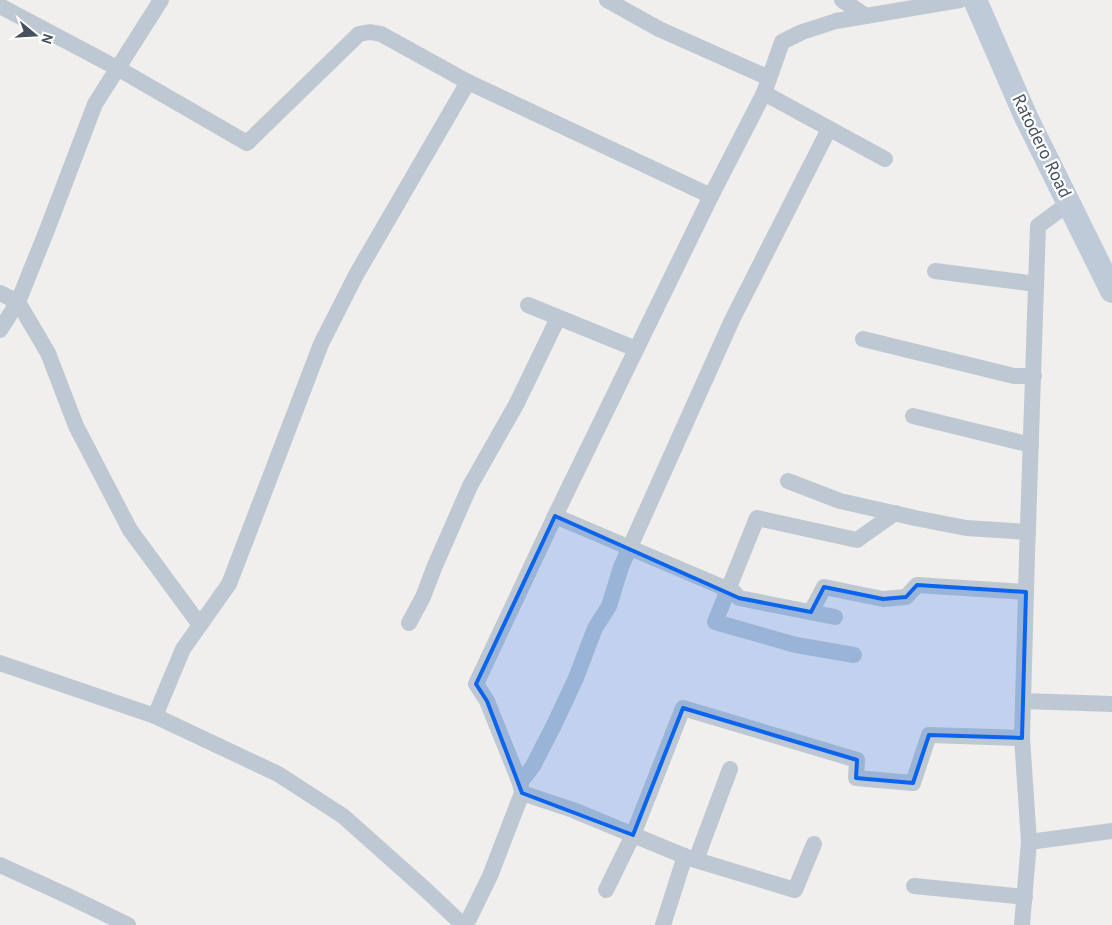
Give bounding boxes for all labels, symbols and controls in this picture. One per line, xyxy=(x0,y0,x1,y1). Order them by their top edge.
north arrow xyxy=(10,10,60,60)
text: N xyxy=(37,32,57,46)
street label: Ratodero Road xyxy=(1007,90,1077,201)

